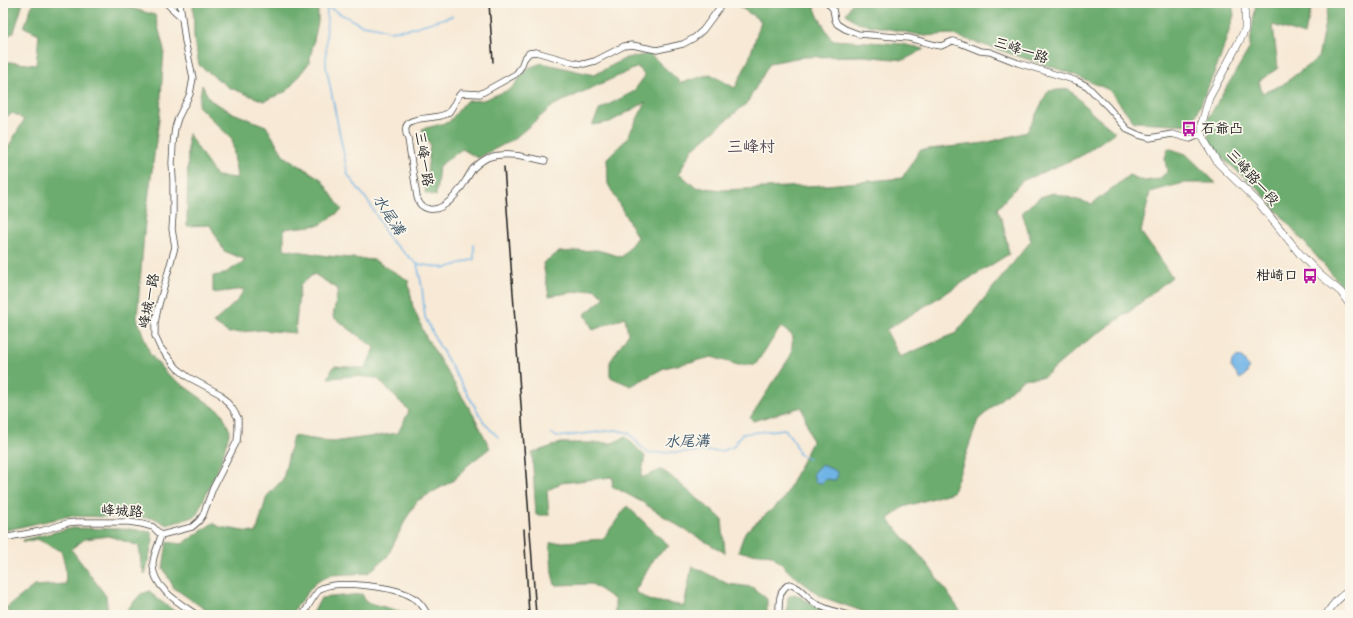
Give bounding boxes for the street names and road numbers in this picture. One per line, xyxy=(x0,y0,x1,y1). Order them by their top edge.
street label: 三峰一路 xyxy=(991,32,1051,70)
street label: 三峰一路 xyxy=(408,130,438,188)
street label: 三峰路一段 xyxy=(1221,145,1283,211)
street label: 峰城一路 xyxy=(134,272,166,330)
street label: 峰城路 xyxy=(100,500,144,524)

